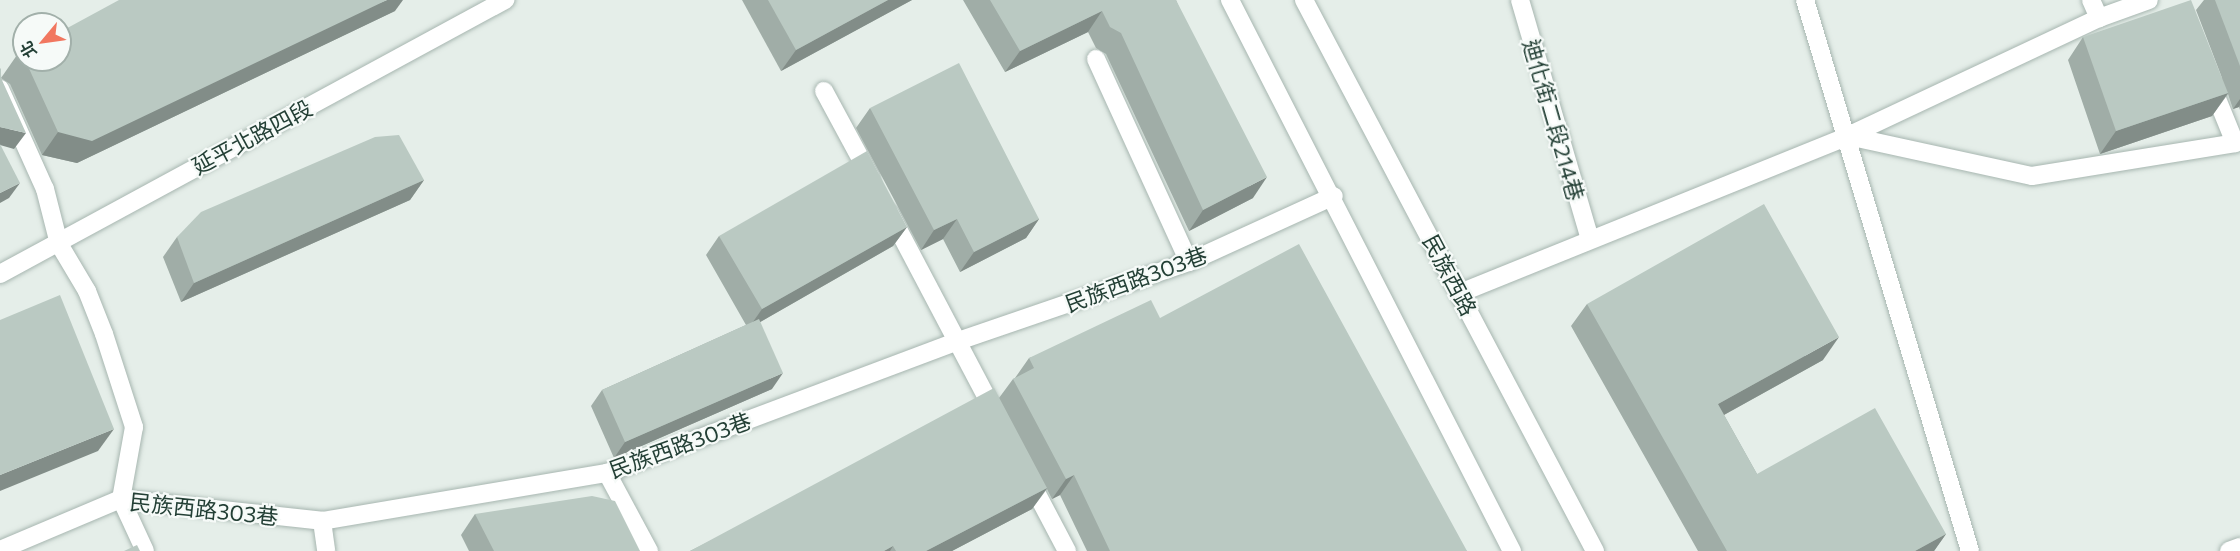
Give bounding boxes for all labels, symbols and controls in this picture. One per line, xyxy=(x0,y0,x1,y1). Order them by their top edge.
north arrow xyxy=(12,12,72,72)
street label: 迪化街二段214巷 xyxy=(1518,36,1590,204)
text: 北 xyxy=(15,38,40,62)
street label: 延平北路四段 xyxy=(188,94,316,180)
street label: 民族西路 xyxy=(1418,230,1482,320)
street label: 民族西路303巷 xyxy=(1061,241,1211,317)
street label: 民族西路303巷 xyxy=(605,407,755,483)
street label: 民族西路303巷 xyxy=(128,488,280,530)

